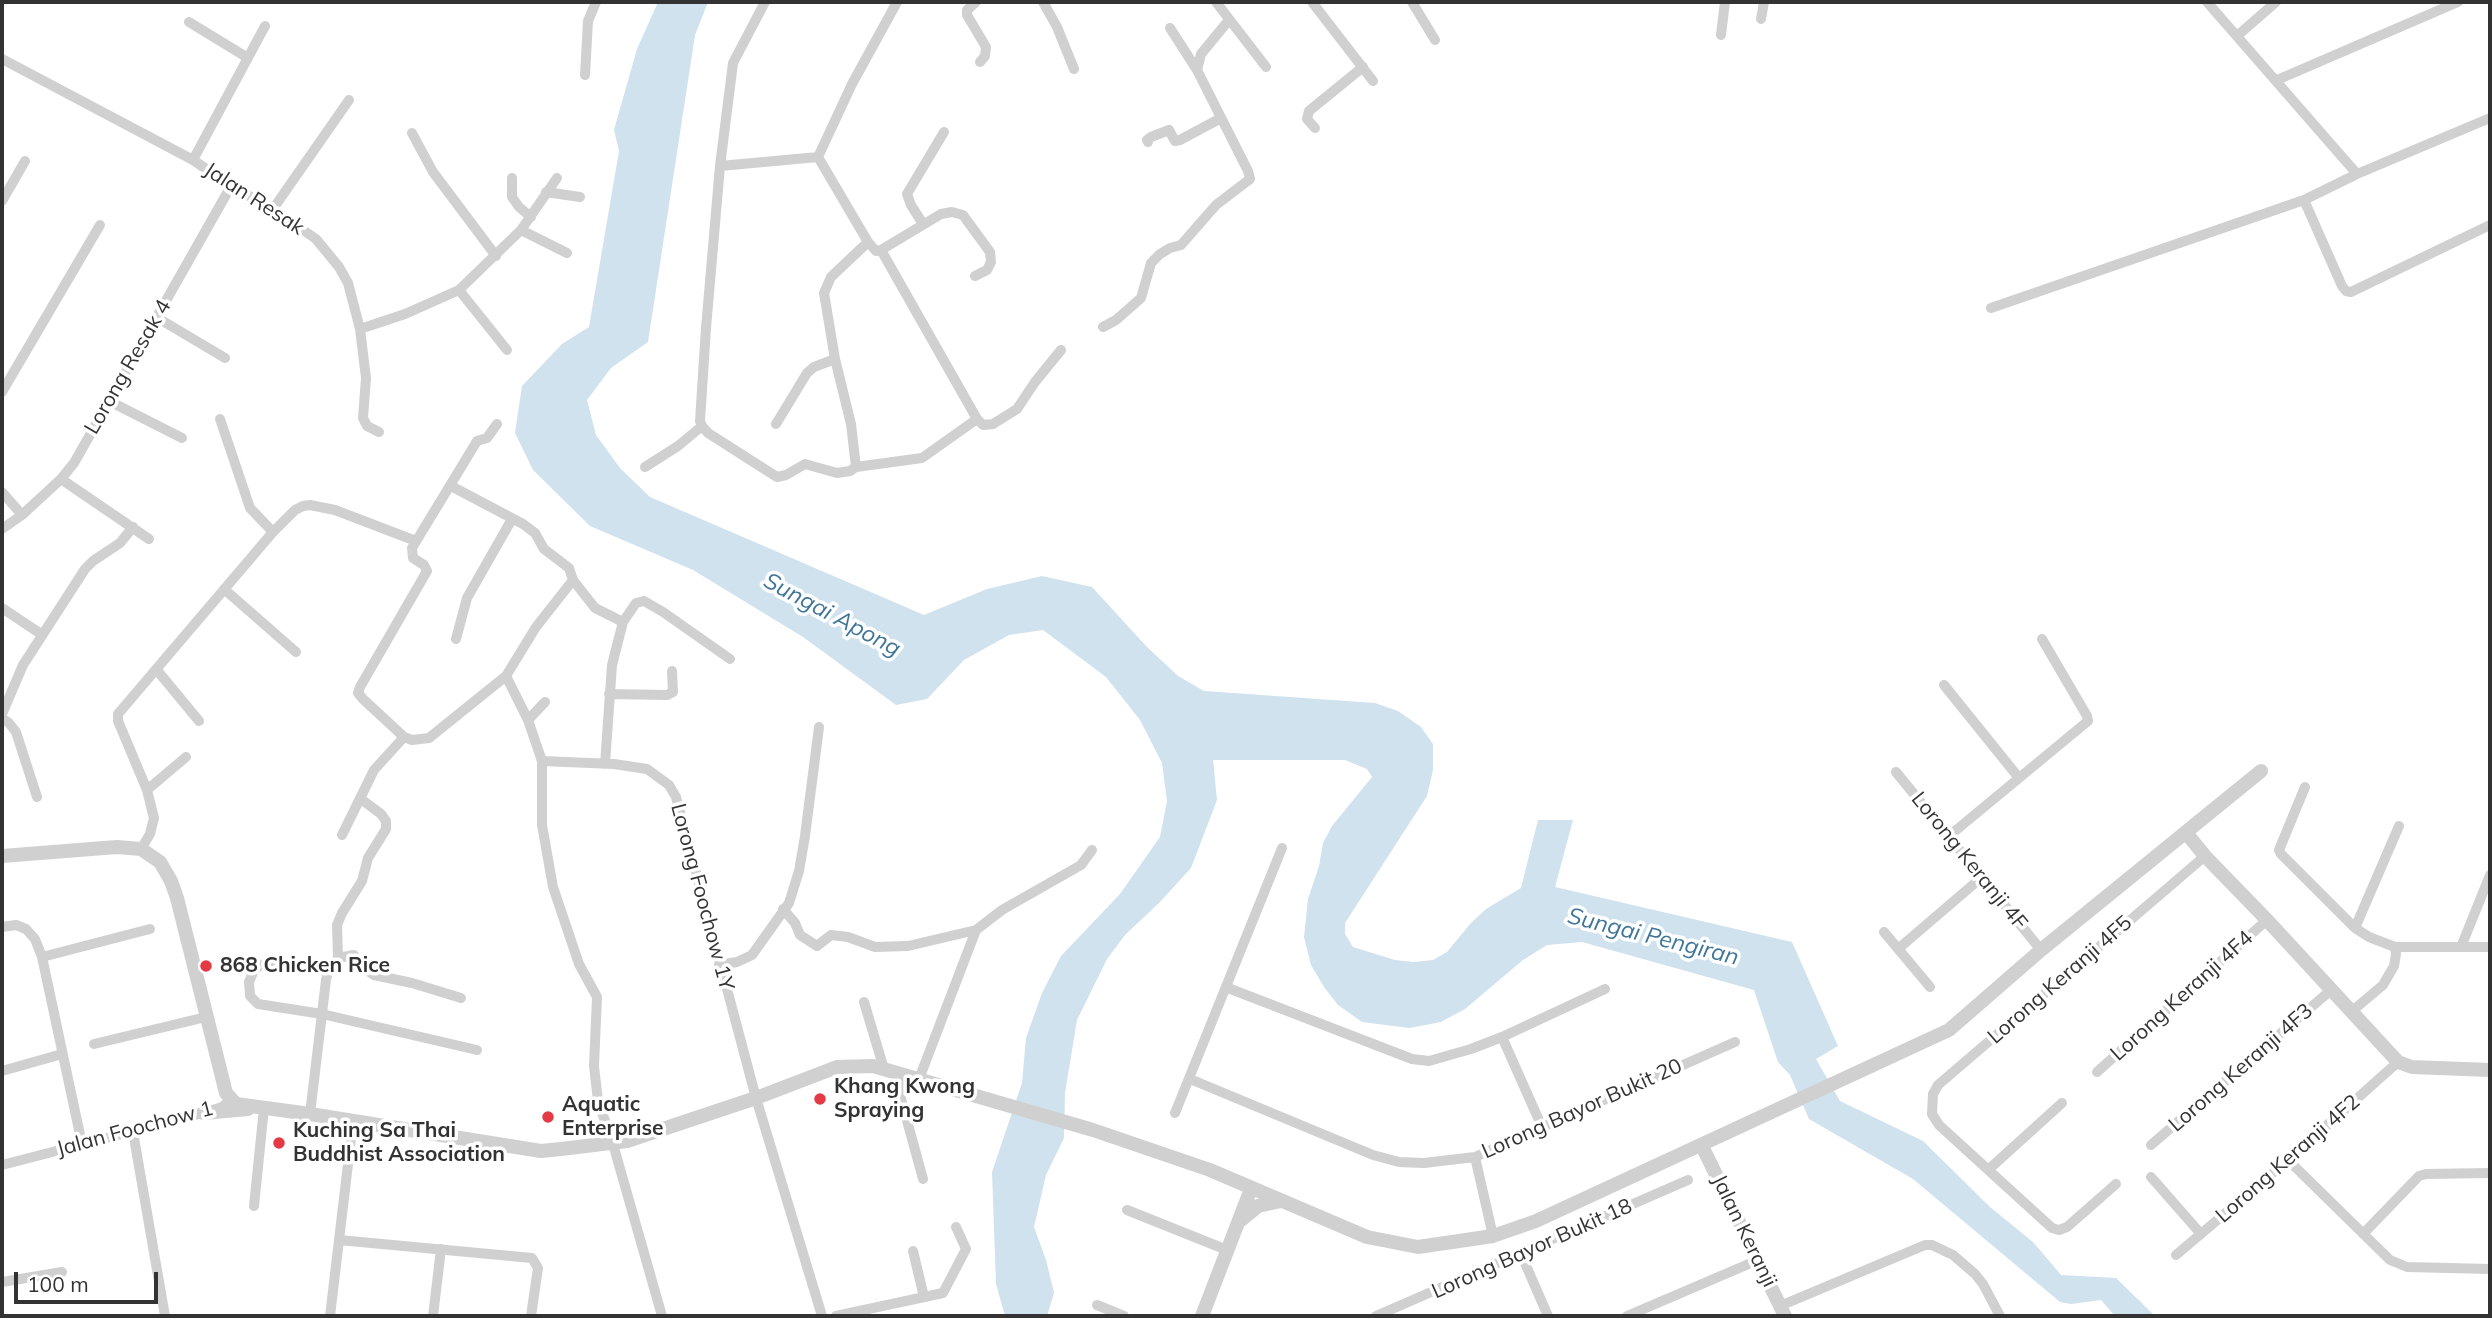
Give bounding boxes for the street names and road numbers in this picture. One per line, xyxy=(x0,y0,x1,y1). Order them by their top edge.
street label: Jalan Resak xyxy=(199,157,309,241)
street label: Lorong Resak 4 xyxy=(79,295,177,439)
street label: Lorong Keranji 4F xyxy=(1906,787,2032,935)
street label: Lorong Foochow 1Y xyxy=(665,801,739,993)
street label: Lorong Keranji 4F5 xyxy=(1983,911,2137,1049)
street label: Lorong Keranji 4F4 xyxy=(2106,926,2258,1066)
street label: Lorong Keranji 4F3 xyxy=(2164,999,2318,1137)
street label: Lorong Bayor Bukit 20 xyxy=(1478,1053,1686,1165)
street label: Lorong Keranji 4F2 xyxy=(2211,1090,2365,1228)
street label: Jalan Foochow 1 xyxy=(54,1096,216,1162)
street label: Jalan Keranji xyxy=(1706,1171,1782,1291)
street label: Lorong Bayor Bukit 18 xyxy=(1428,1193,1636,1305)

